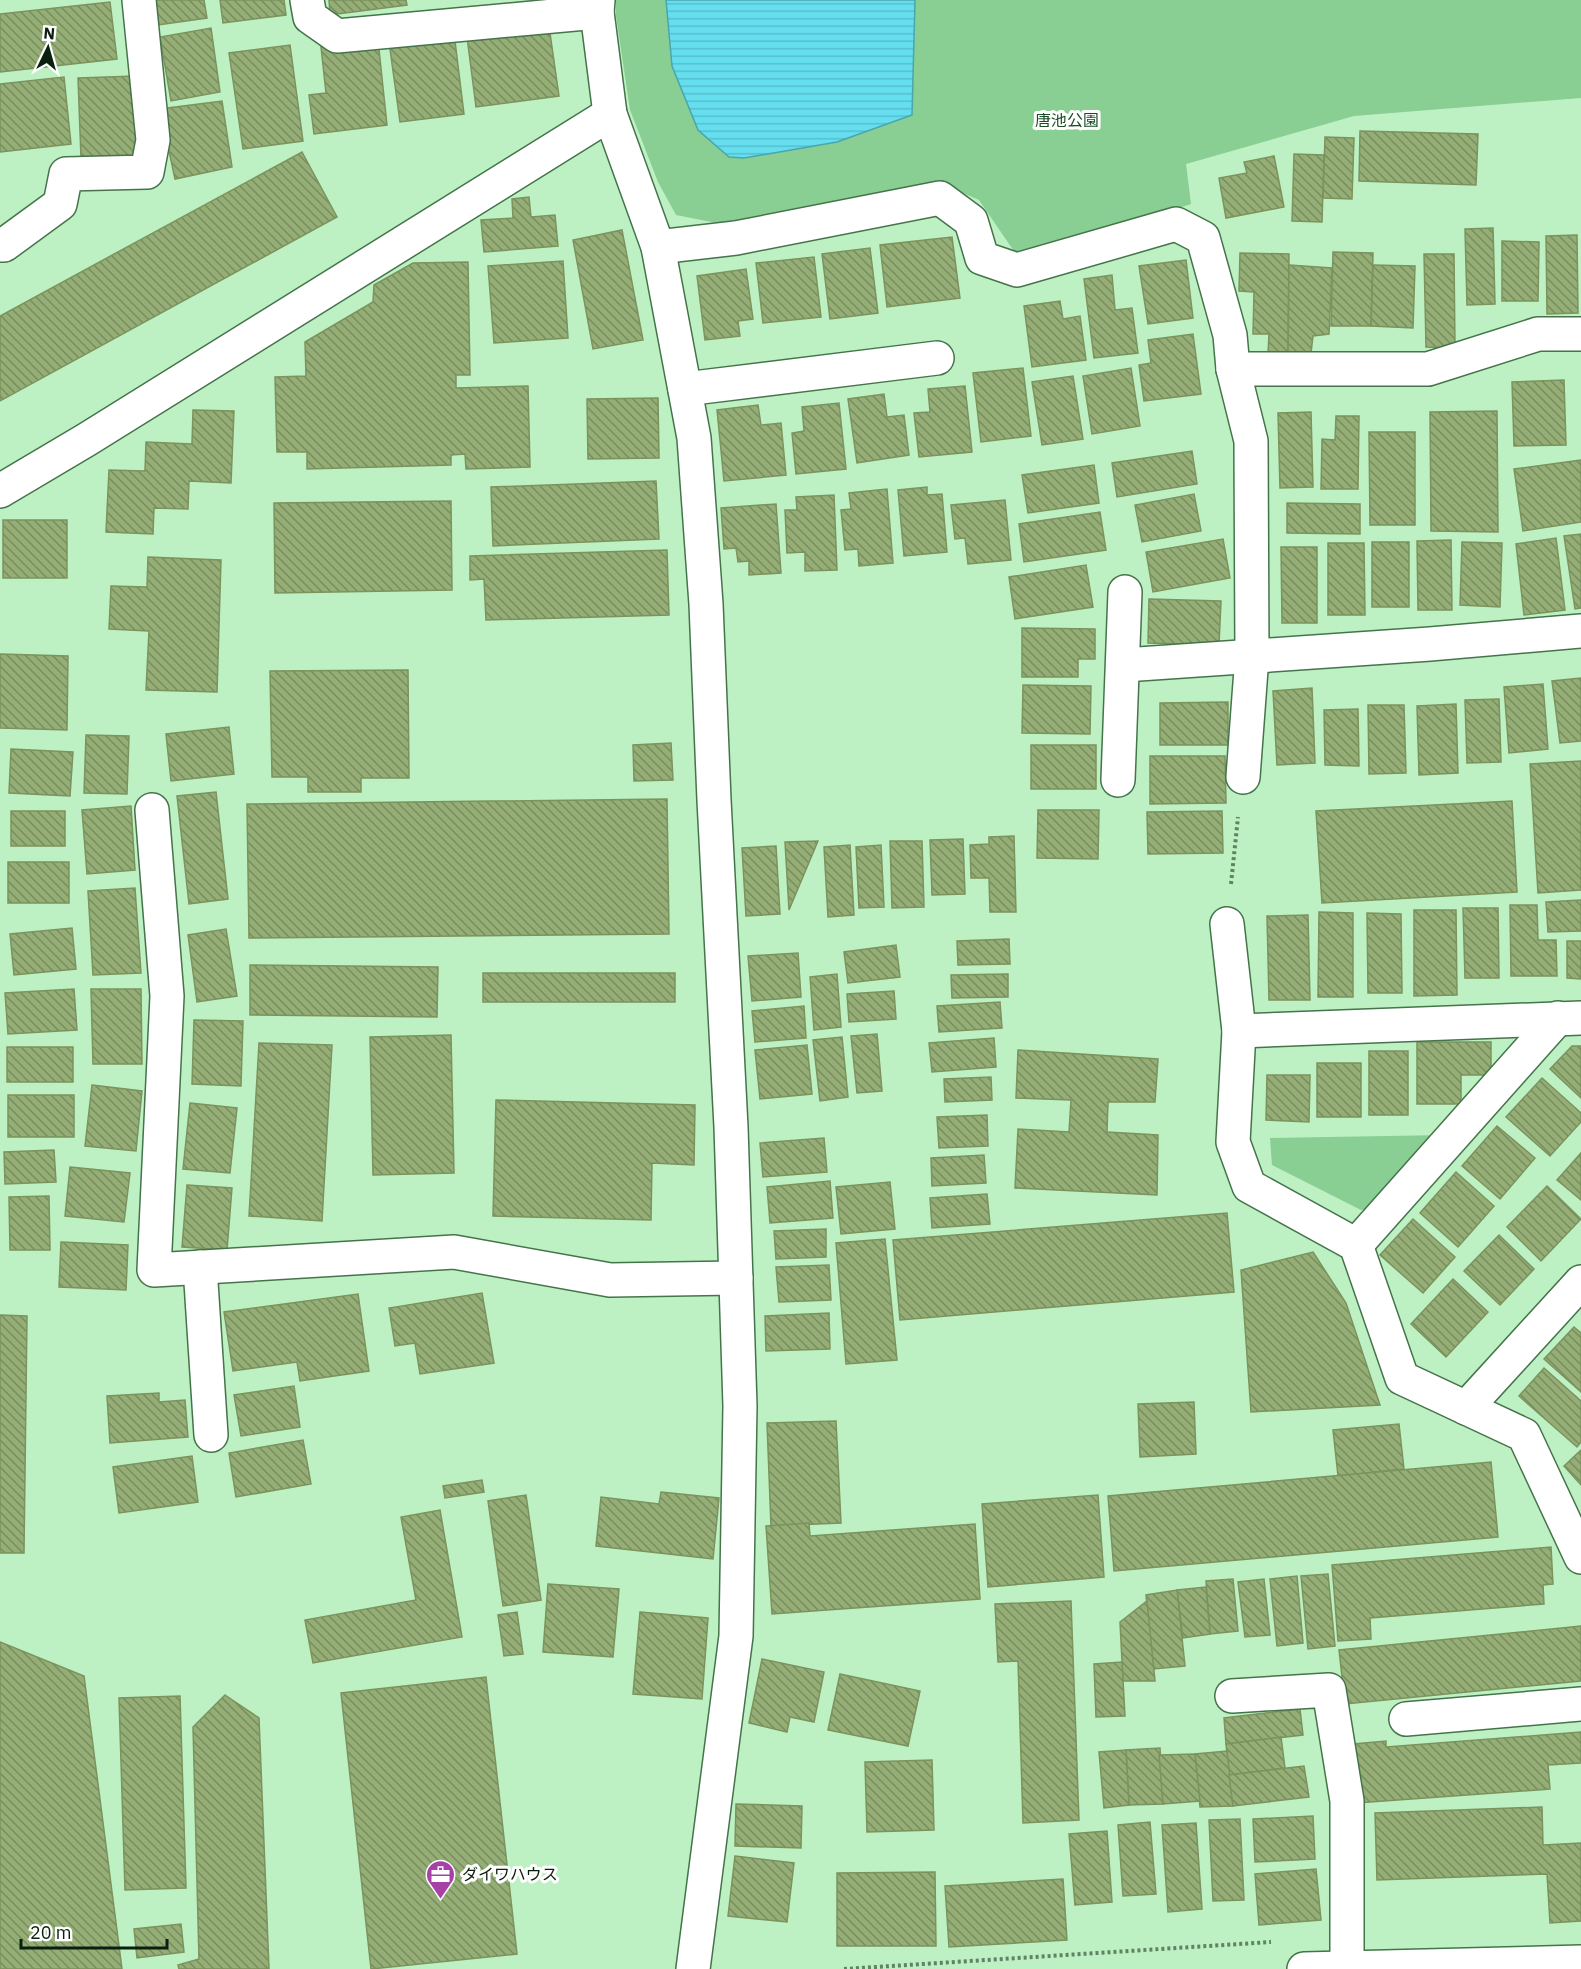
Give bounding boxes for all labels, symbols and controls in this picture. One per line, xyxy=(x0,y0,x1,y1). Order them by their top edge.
north arrow xyxy=(18,18,78,78)
text: N xyxy=(43,23,56,44)
park label: 唐池公園 xyxy=(1035,110,1099,130)
office icon: ダイワハウス xyxy=(425,1858,457,1900)
place label: ダイワハウス xyxy=(462,1864,558,1884)
scale bar xyxy=(21,1912,166,1950)
text: 20 m xyxy=(30,1921,72,1944)

